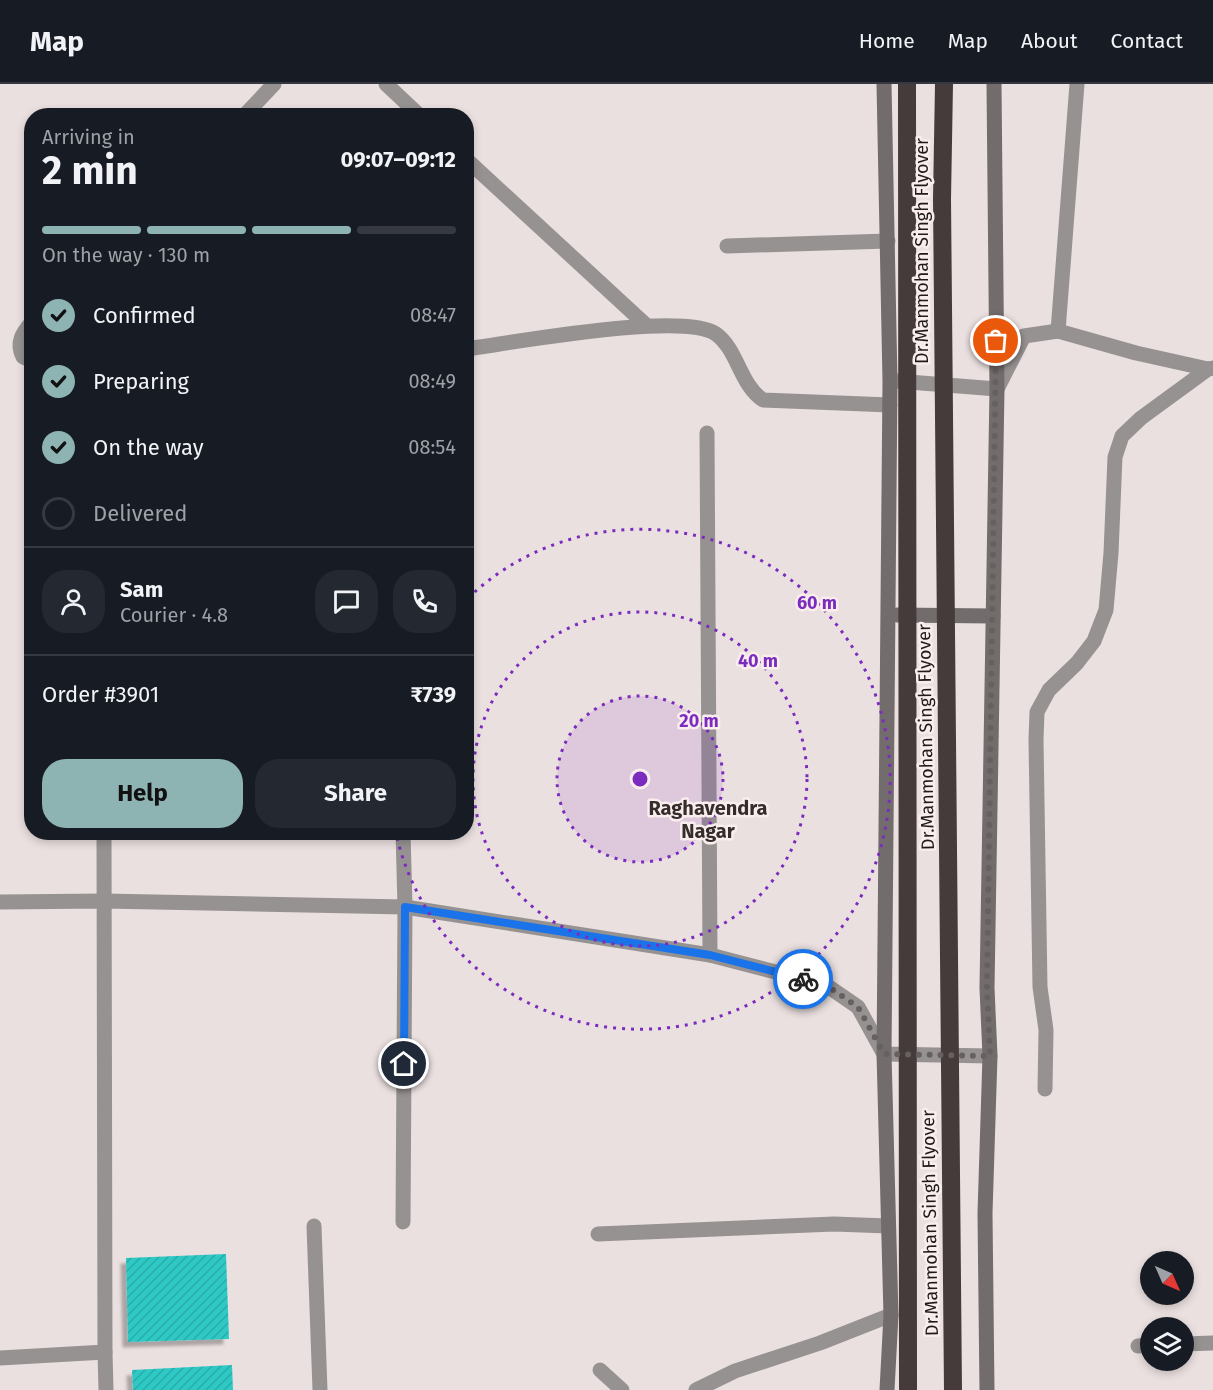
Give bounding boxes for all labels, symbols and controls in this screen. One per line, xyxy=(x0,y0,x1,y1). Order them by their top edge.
text: Map xyxy=(30,25,84,58)
text: Home xyxy=(859,28,915,54)
text: Map xyxy=(948,28,988,54)
text: About xyxy=(1021,28,1078,54)
text: Contact xyxy=(1111,28,1183,54)
text: Arriving in xyxy=(42,125,135,149)
street label: Dr.Manmohan Singh Flyover xyxy=(911,138,933,364)
text: 09:07–09:12 xyxy=(340,146,456,173)
text: 2 min xyxy=(42,148,138,194)
text: On the way · 130 m xyxy=(42,243,210,267)
icon: check xyxy=(42,299,75,332)
text: Confirmed xyxy=(93,302,196,329)
text: 08:47 xyxy=(410,303,456,327)
pin xyxy=(970,315,1021,366)
icon: bag xyxy=(979,324,1012,357)
icon: check xyxy=(42,365,75,398)
text: Preparing xyxy=(93,368,189,395)
text: 08:49 xyxy=(408,369,456,393)
icon: check xyxy=(42,431,75,464)
text: On the way xyxy=(93,434,204,461)
text: 08:54 xyxy=(408,435,456,459)
text: Delivered xyxy=(93,500,188,527)
button: person xyxy=(42,570,105,633)
button: chat xyxy=(315,570,378,633)
button: phone xyxy=(393,570,456,633)
text: Sam xyxy=(120,576,163,603)
text: 60 m xyxy=(797,592,837,614)
text: Courier · 4.8 xyxy=(120,603,228,627)
street label: Dr.Manmohan Singh Flyover xyxy=(913,624,939,850)
text: 40 m xyxy=(738,650,778,672)
text: Order #3901 xyxy=(42,681,159,708)
text: ₹739 xyxy=(410,681,456,708)
text: 20 m xyxy=(679,710,719,732)
button: Help xyxy=(42,759,243,828)
button: Share xyxy=(255,759,456,828)
centre of rings xyxy=(630,769,650,789)
district label: Raghavendra Nagar xyxy=(648,796,768,843)
courier xyxy=(773,949,833,1009)
icon: bike xyxy=(787,963,820,996)
pin xyxy=(378,1038,429,1089)
icon: home xyxy=(387,1047,420,1080)
street label: Dr.Manmohan Singh Flyover xyxy=(917,1110,943,1336)
north arrow xyxy=(1140,1251,1194,1305)
map controls xyxy=(1140,1251,1194,1371)
button: layers xyxy=(1140,1317,1194,1371)

